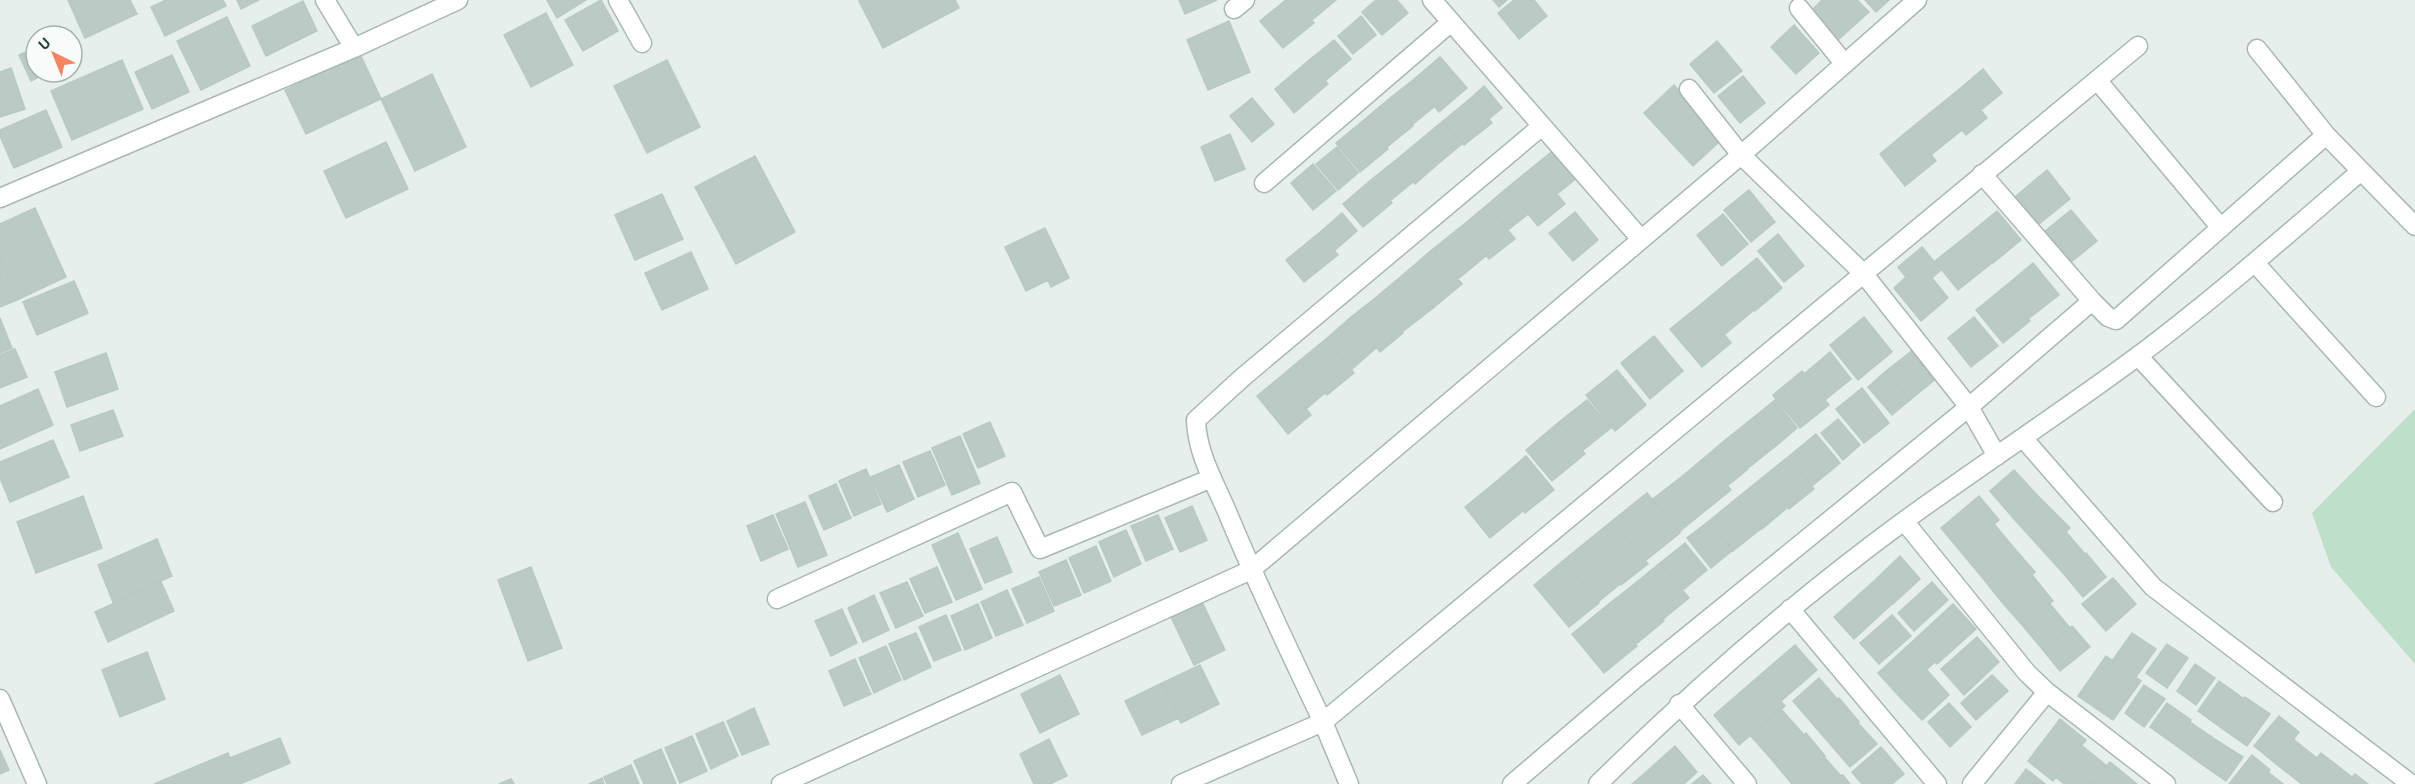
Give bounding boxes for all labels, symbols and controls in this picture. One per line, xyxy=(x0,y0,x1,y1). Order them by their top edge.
north arrow xyxy=(24,24,84,84)
text: U xyxy=(35,34,54,53)

